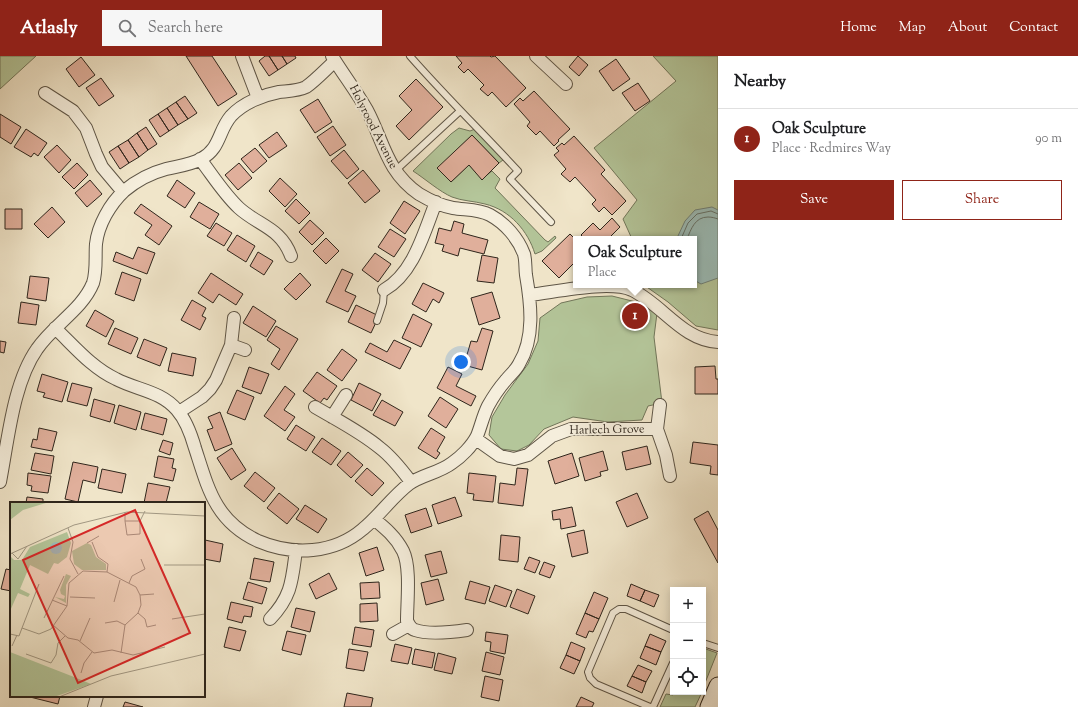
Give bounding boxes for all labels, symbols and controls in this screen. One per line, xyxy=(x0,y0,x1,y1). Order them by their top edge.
search box xyxy=(102,10,382,46)
text: Atlasly xyxy=(20,15,78,42)
icon: search xyxy=(116,17,138,39)
text: Search here xyxy=(148,18,223,39)
text: Home xyxy=(840,18,877,38)
text: Map xyxy=(899,18,926,38)
text: About xyxy=(948,18,987,38)
text: Contact xyxy=(1009,18,1058,38)
text: Nearby xyxy=(734,70,786,94)
street label: Holyrood Avenue xyxy=(344,82,402,173)
text: Oak Sculpture xyxy=(772,119,866,140)
text: 1 xyxy=(745,130,749,148)
text: 90 m xyxy=(1035,130,1062,148)
text: Place · Redmires Way xyxy=(772,140,891,158)
button: Save xyxy=(734,180,894,220)
button: Share xyxy=(902,180,1062,220)
popup xyxy=(573,236,697,288)
text: Oak Sculpture xyxy=(588,243,682,264)
text: Place xyxy=(588,264,617,282)
pin: 1 xyxy=(622,301,648,331)
your location xyxy=(451,352,471,372)
street label: Harlech Grove xyxy=(569,420,645,440)
inset map xyxy=(10,502,205,697)
map controls xyxy=(670,587,706,695)
button: + xyxy=(670,587,706,623)
button: − xyxy=(670,623,706,659)
button: locate xyxy=(670,659,706,695)

